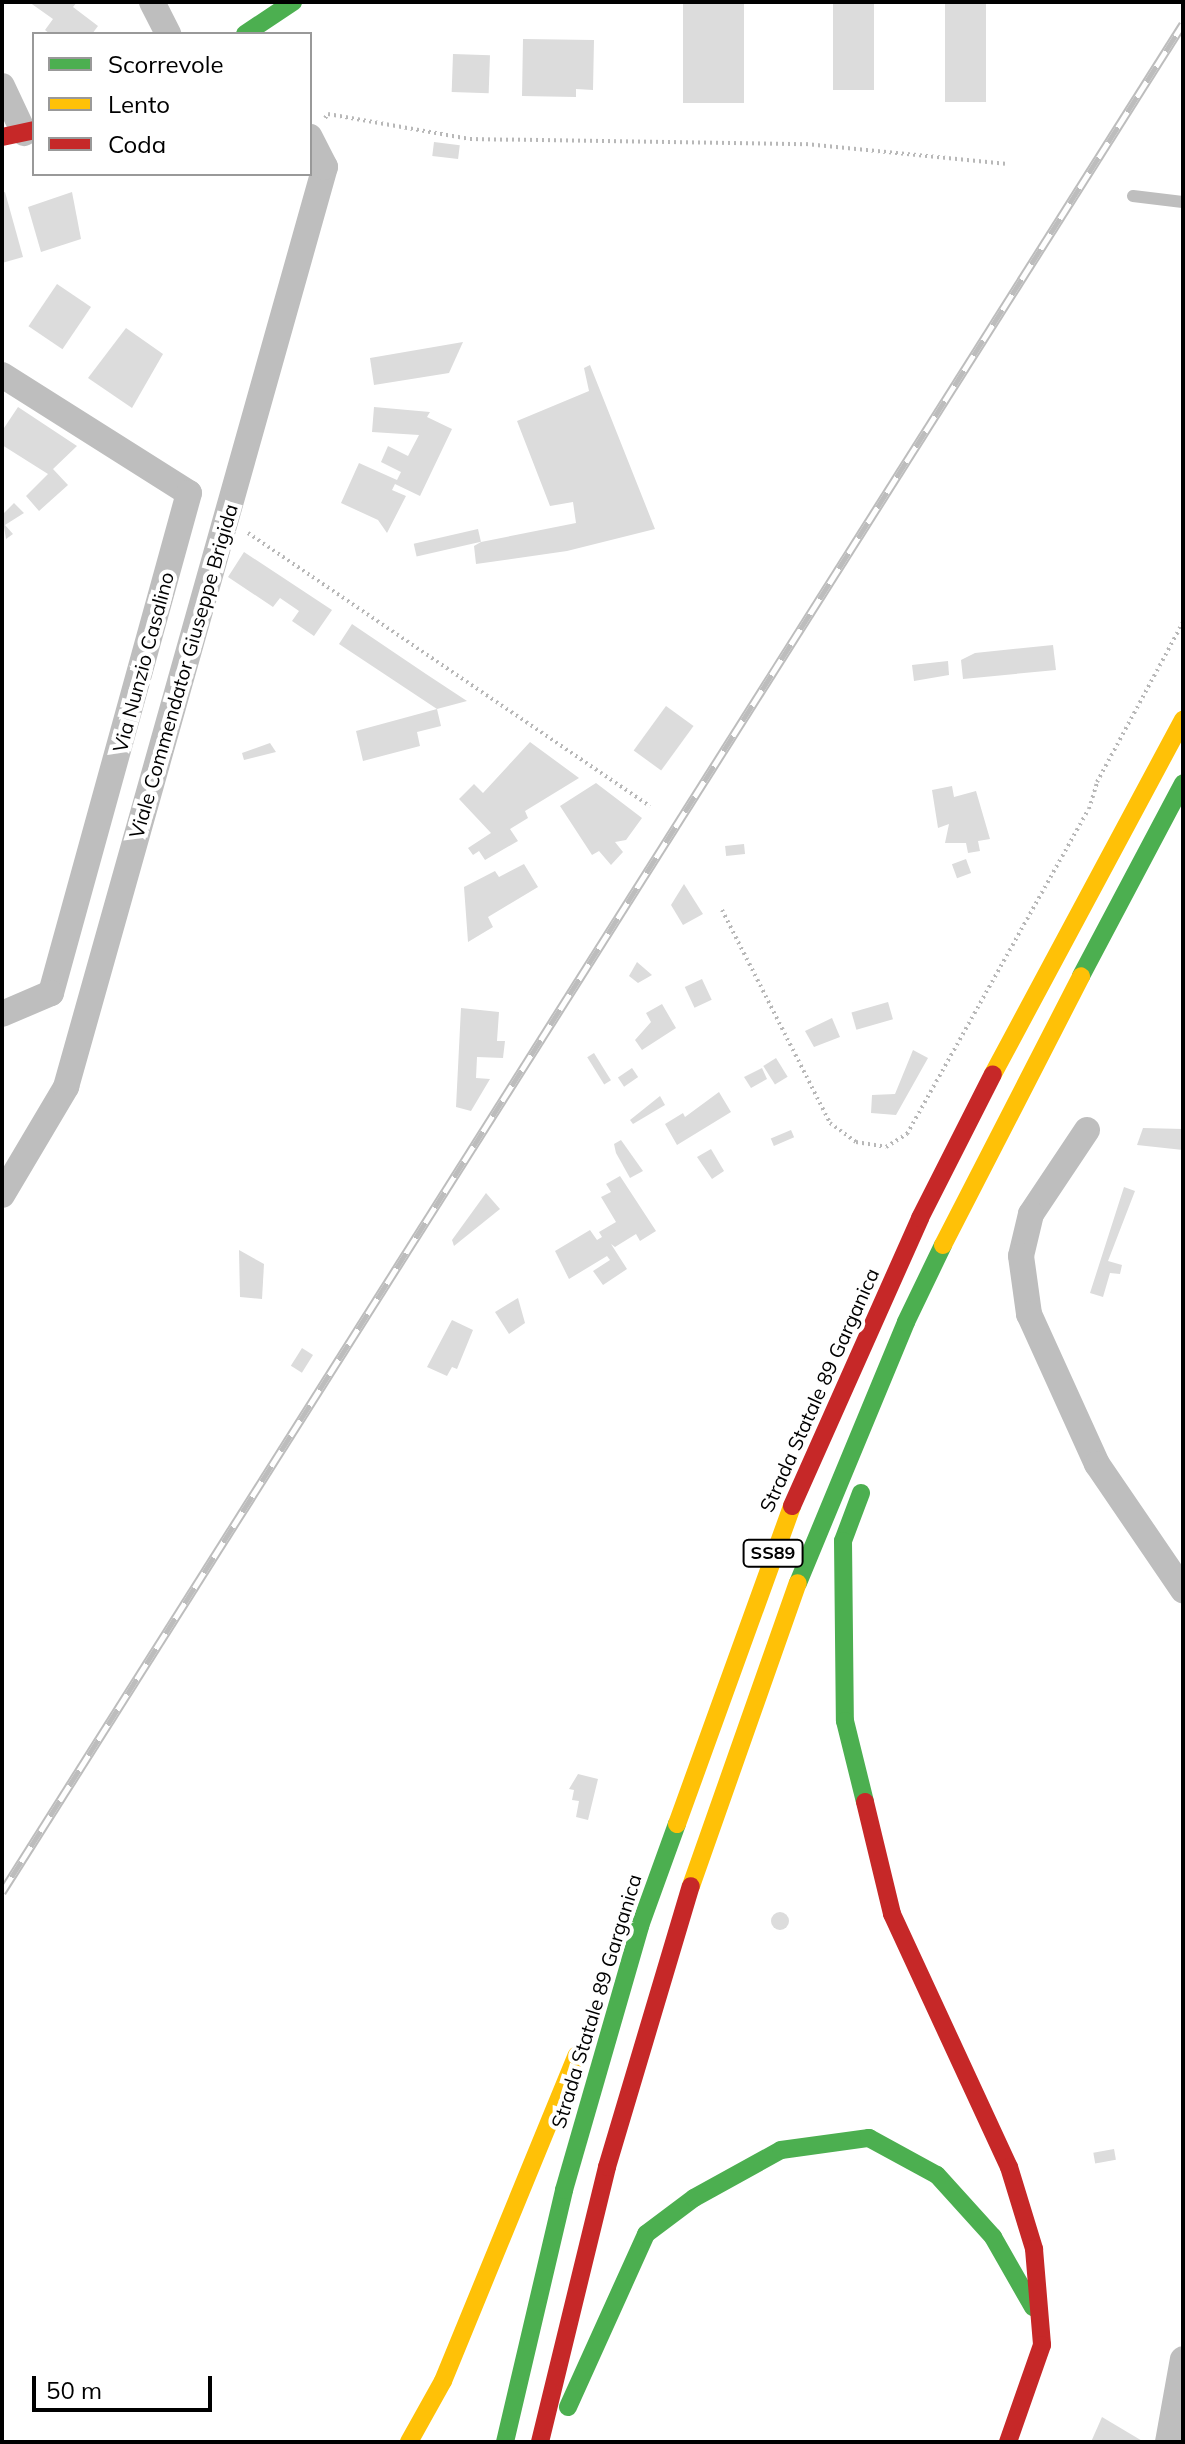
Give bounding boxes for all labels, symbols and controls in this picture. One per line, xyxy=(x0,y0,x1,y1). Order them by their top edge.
legend xyxy=(32,32,312,176)
text: Scorrevole xyxy=(108,49,224,79)
text: Lento xyxy=(108,89,170,119)
text: Coda xyxy=(108,129,166,159)
street label: Viale Commendator Giuseppe Brigida xyxy=(124,501,242,841)
street label: Via Nunzio Casalino xyxy=(107,569,179,755)
street label: Strada Statale 89 Garganica xyxy=(754,1264,884,1516)
road number: SS89 xyxy=(741,1539,805,1567)
street label: Strada Statale 89 Garganica xyxy=(546,1871,646,2131)
scale bar xyxy=(36,2360,216,2410)
text: 50 m xyxy=(46,2375,102,2405)

